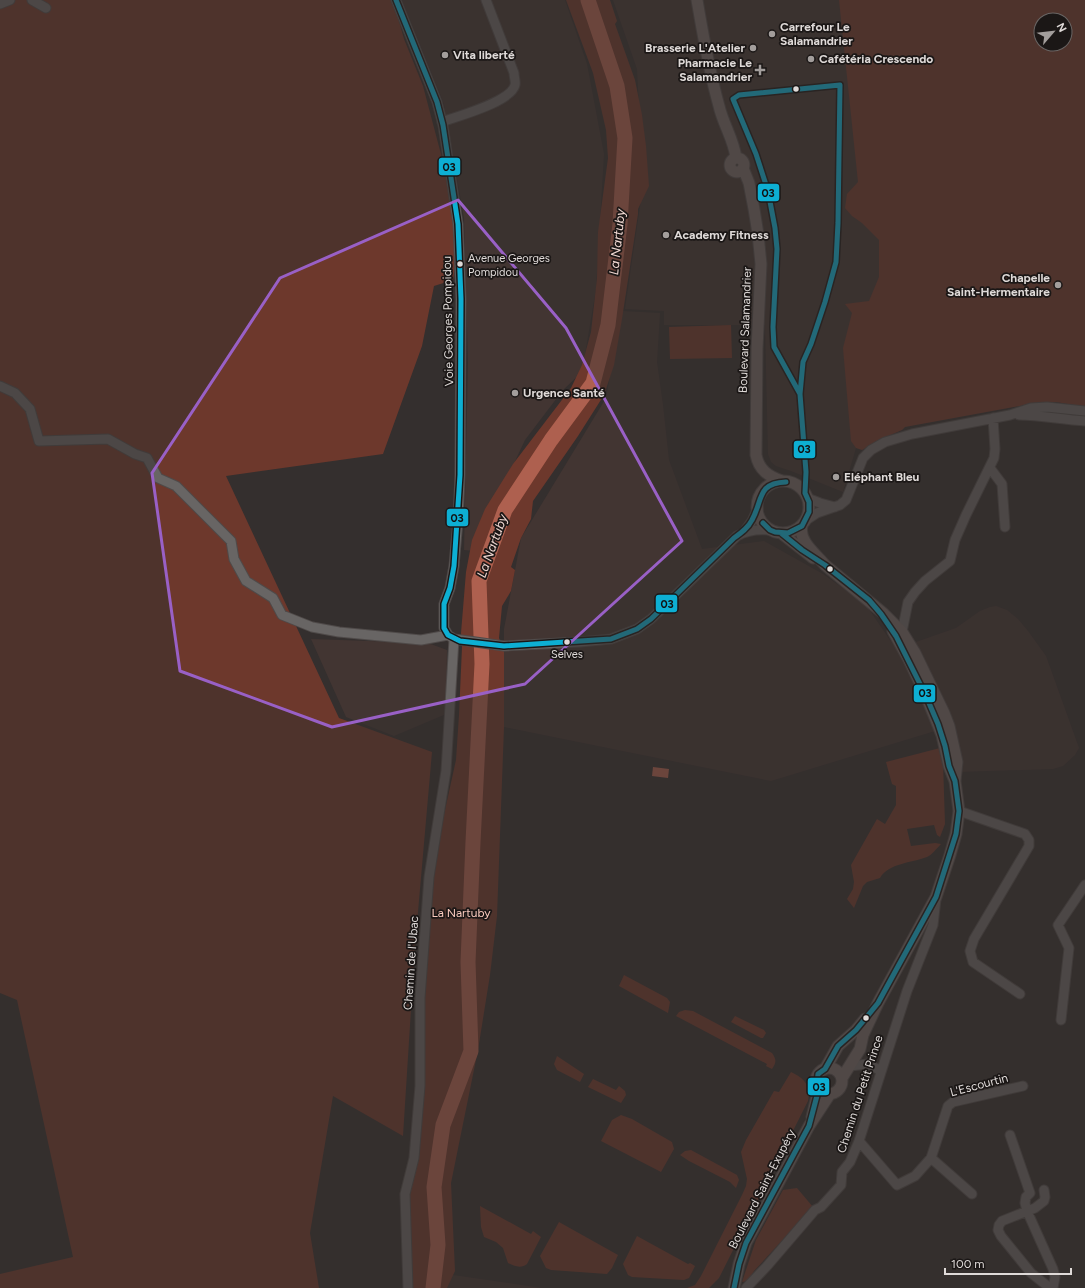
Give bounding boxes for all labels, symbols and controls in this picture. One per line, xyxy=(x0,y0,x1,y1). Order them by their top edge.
north arrow xyxy=(1033,12,1073,52)
place label: Carrefour Le Salamandrier xyxy=(780,20,853,48)
text: N xyxy=(1054,21,1069,34)
marker: Carrefour Le Salamandrier xyxy=(767,29,777,39)
place label: Brasserie L'Atelier xyxy=(645,41,745,55)
marker: Brasserie L'Atelier xyxy=(748,43,758,53)
place label: Vita liberté xyxy=(453,48,515,62)
marker: Vita liberté xyxy=(440,50,450,60)
place label: Cafétéria Crescendo xyxy=(819,52,933,66)
marker: Cafétéria Crescendo xyxy=(806,54,816,64)
place label: Pharmacie Le Salamandrier xyxy=(678,56,752,84)
marker: Pharmacie Le Salamandrier xyxy=(755,65,765,75)
unlabelled marker xyxy=(791,84,801,94)
line badge: 03 xyxy=(438,157,461,176)
text: 03 xyxy=(442,161,456,174)
line badge: 03 xyxy=(757,183,780,202)
text: 03 xyxy=(761,187,775,200)
water label: La Nartuby xyxy=(606,207,628,276)
place label: Academy Fitness xyxy=(674,228,769,242)
marker: Academy Fitness xyxy=(661,230,671,240)
place label: Avenue Georges Pompidou xyxy=(468,252,550,279)
street label: Voie Georges Pompidou xyxy=(440,256,456,386)
marker: Avenue Georges Pompidou xyxy=(455,259,465,269)
street label: Boulevard Salamandrier xyxy=(736,267,754,393)
place label: Chapelle Saint-Hermentaire xyxy=(947,271,1050,299)
marker: Chapelle Saint-Hermentaire xyxy=(1053,280,1063,290)
place label: Urgence Santé xyxy=(523,386,605,400)
marker: Urgence Santé xyxy=(510,388,520,398)
line badge: 03 xyxy=(793,440,816,459)
text: 03 xyxy=(797,443,811,456)
place label: Eléphant Bleu xyxy=(844,470,920,484)
marker: Eléphant Bleu xyxy=(831,472,841,482)
line badge: 03 xyxy=(446,508,469,527)
water label: La Nartuby xyxy=(474,511,511,580)
text: 03 xyxy=(450,512,464,525)
unlabelled marker xyxy=(825,564,835,574)
line badge: 03 xyxy=(655,594,678,613)
text: 03 xyxy=(660,598,674,611)
marker: Selves xyxy=(562,637,572,647)
place label: Selves xyxy=(551,648,583,661)
line badge: 03 xyxy=(913,684,936,703)
text: 03 xyxy=(918,687,932,700)
park label: La Nartuby xyxy=(431,906,491,920)
street label: Chemin de l'Ubac xyxy=(401,915,421,1011)
unlabelled marker xyxy=(861,1013,871,1023)
street label: Chemin du Petit Prince xyxy=(834,1033,886,1155)
street label: L'Escourtin xyxy=(948,1070,1010,1099)
line badge: 03 xyxy=(807,1077,830,1096)
text: 03 xyxy=(812,1081,826,1094)
street label: Boulevard Saint-Exupéry xyxy=(726,1126,799,1251)
scale bar xyxy=(945,1250,1071,1276)
text: 100 m xyxy=(951,1257,985,1271)

